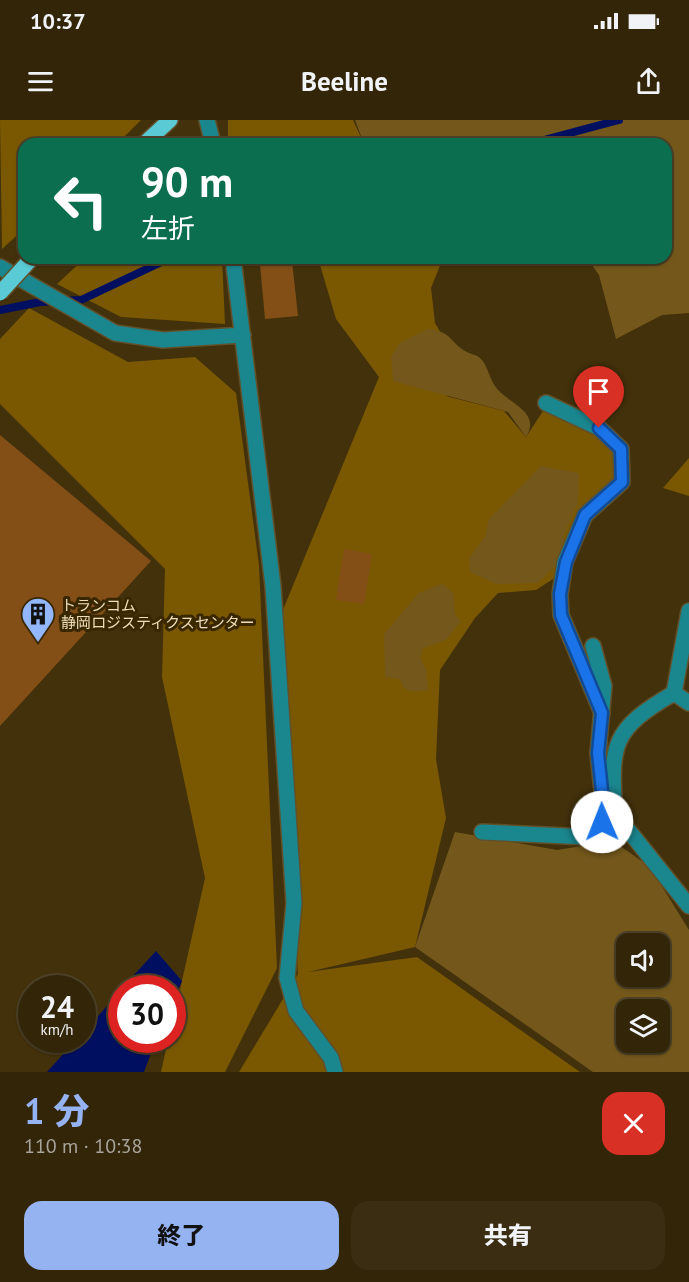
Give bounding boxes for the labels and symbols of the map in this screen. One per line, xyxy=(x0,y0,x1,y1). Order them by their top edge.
pin xyxy=(573,366,624,428)
building icon: トランコム 静岡ロジスティクスセンター xyxy=(20,596,56,643)
place label: トランコム 静岡ロジスティクスセンター xyxy=(61,596,255,632)
position arrow xyxy=(570,790,634,854)
speed limit sign: 30 xyxy=(108,975,186,1053)

